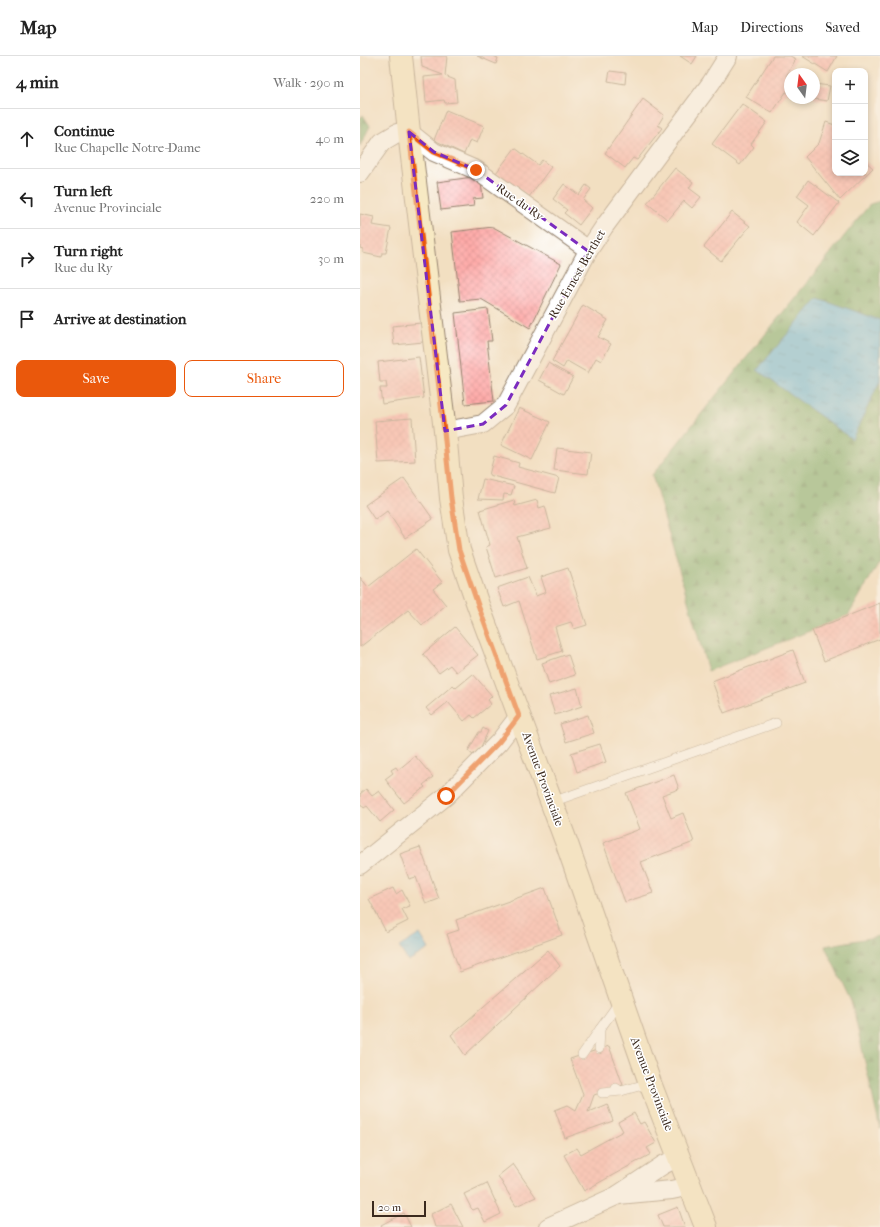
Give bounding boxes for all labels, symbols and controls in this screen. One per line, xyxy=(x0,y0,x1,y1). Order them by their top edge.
text: Map xyxy=(20,17,56,39)
text: Map xyxy=(691,19,718,36)
text: Directions xyxy=(740,19,803,36)
text: Saved xyxy=(825,19,860,36)
north arrow xyxy=(784,68,820,104)
map controls xyxy=(832,68,868,176)
button: + xyxy=(832,68,868,104)
text: 4 min xyxy=(16,72,59,92)
text: Walk · 290 m xyxy=(273,75,344,90)
button: − xyxy=(832,104,868,140)
text: Continue xyxy=(54,122,114,140)
icon: ahead xyxy=(16,128,38,150)
text: 40 m xyxy=(316,131,344,146)
text: Rue Chapelle Notre-Dame xyxy=(54,140,201,155)
button: layers xyxy=(832,140,868,176)
route end xyxy=(467,161,485,179)
street label: Rue du Ry xyxy=(494,181,547,224)
text: Turn left xyxy=(54,182,112,200)
icon: left xyxy=(16,188,38,210)
text: 220 m xyxy=(310,191,344,206)
text: Avenue Provinciale xyxy=(54,200,162,215)
street label: Rue Ernest Berthet xyxy=(546,226,609,321)
text: Turn right xyxy=(54,242,123,260)
icon: right xyxy=(16,248,38,270)
text: 30 m xyxy=(318,251,344,266)
text: Rue du Ry xyxy=(54,260,113,275)
icon: arrive xyxy=(16,308,38,330)
text: Arrive at destination xyxy=(54,310,186,328)
button: Save xyxy=(16,360,176,397)
button: Share xyxy=(184,360,344,397)
street label: Avenue Provinciale xyxy=(519,729,567,828)
route start xyxy=(437,787,455,805)
street label: Avenue Provinciale xyxy=(627,1034,676,1133)
scale bar xyxy=(372,1199,426,1218)
text: 20 m xyxy=(378,1201,401,1214)

